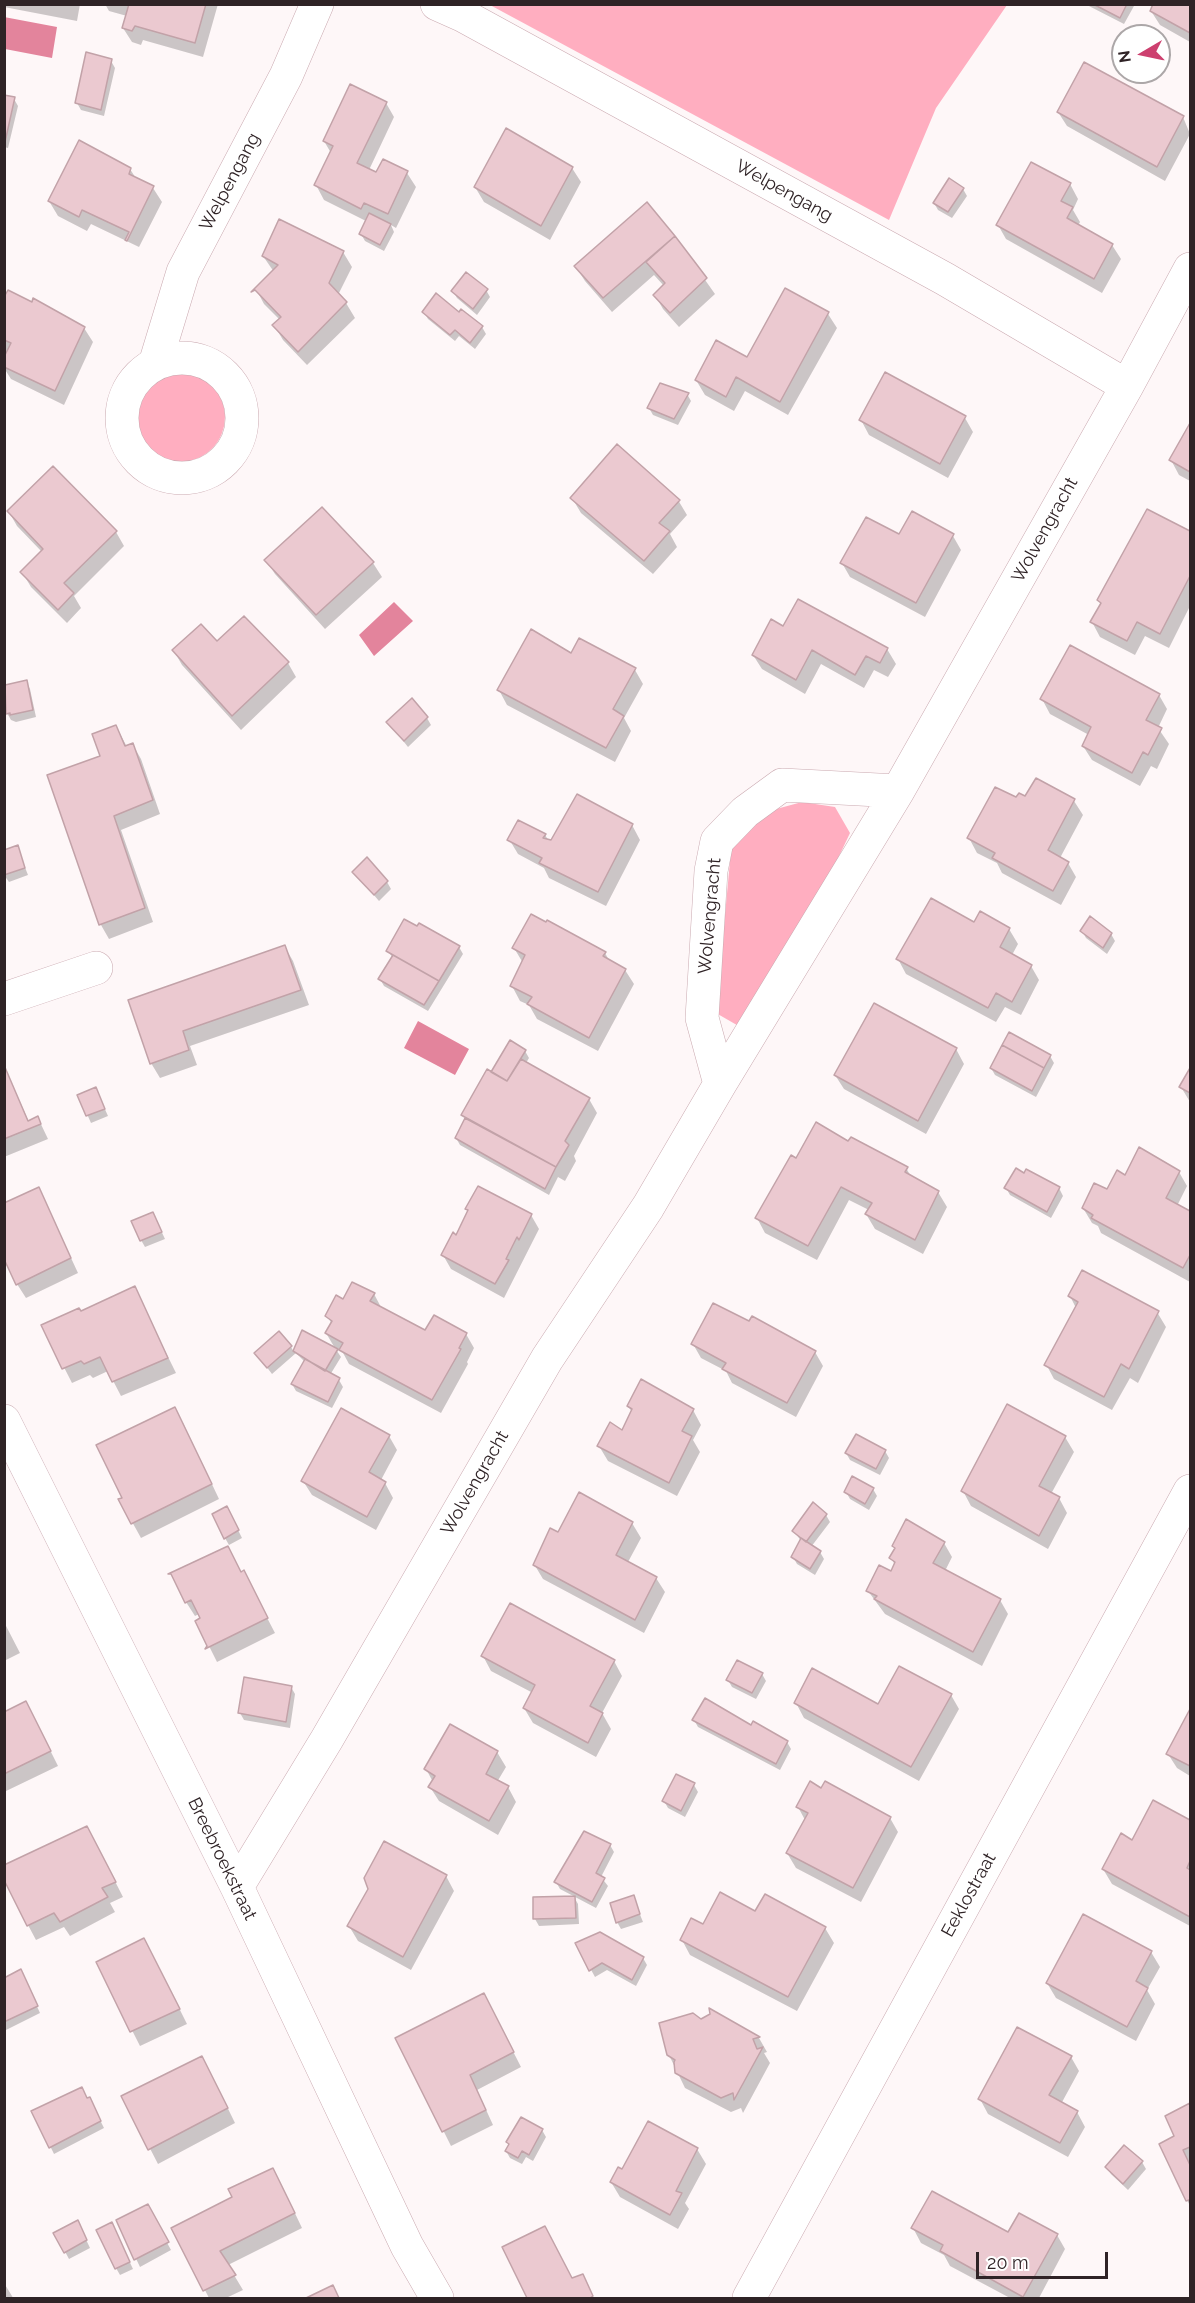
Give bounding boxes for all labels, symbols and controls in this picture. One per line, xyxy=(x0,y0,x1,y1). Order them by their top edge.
north arrow xyxy=(1111,24,1171,84)
text: N xyxy=(1114,49,1135,64)
street label: Welpengang xyxy=(195,129,265,235)
street label: Welpengang xyxy=(732,155,836,227)
street label: Wolvengracht xyxy=(1007,474,1083,586)
street label: Wolvengracht xyxy=(694,857,726,975)
street label: Wolvengracht xyxy=(436,1427,514,1539)
street label: Breebroekstraat xyxy=(183,1794,261,1924)
street label: Eeklostraat xyxy=(937,1849,1001,1941)
scale bar xyxy=(979,2240,1111,2278)
text: 20 m xyxy=(987,2252,1029,2273)

